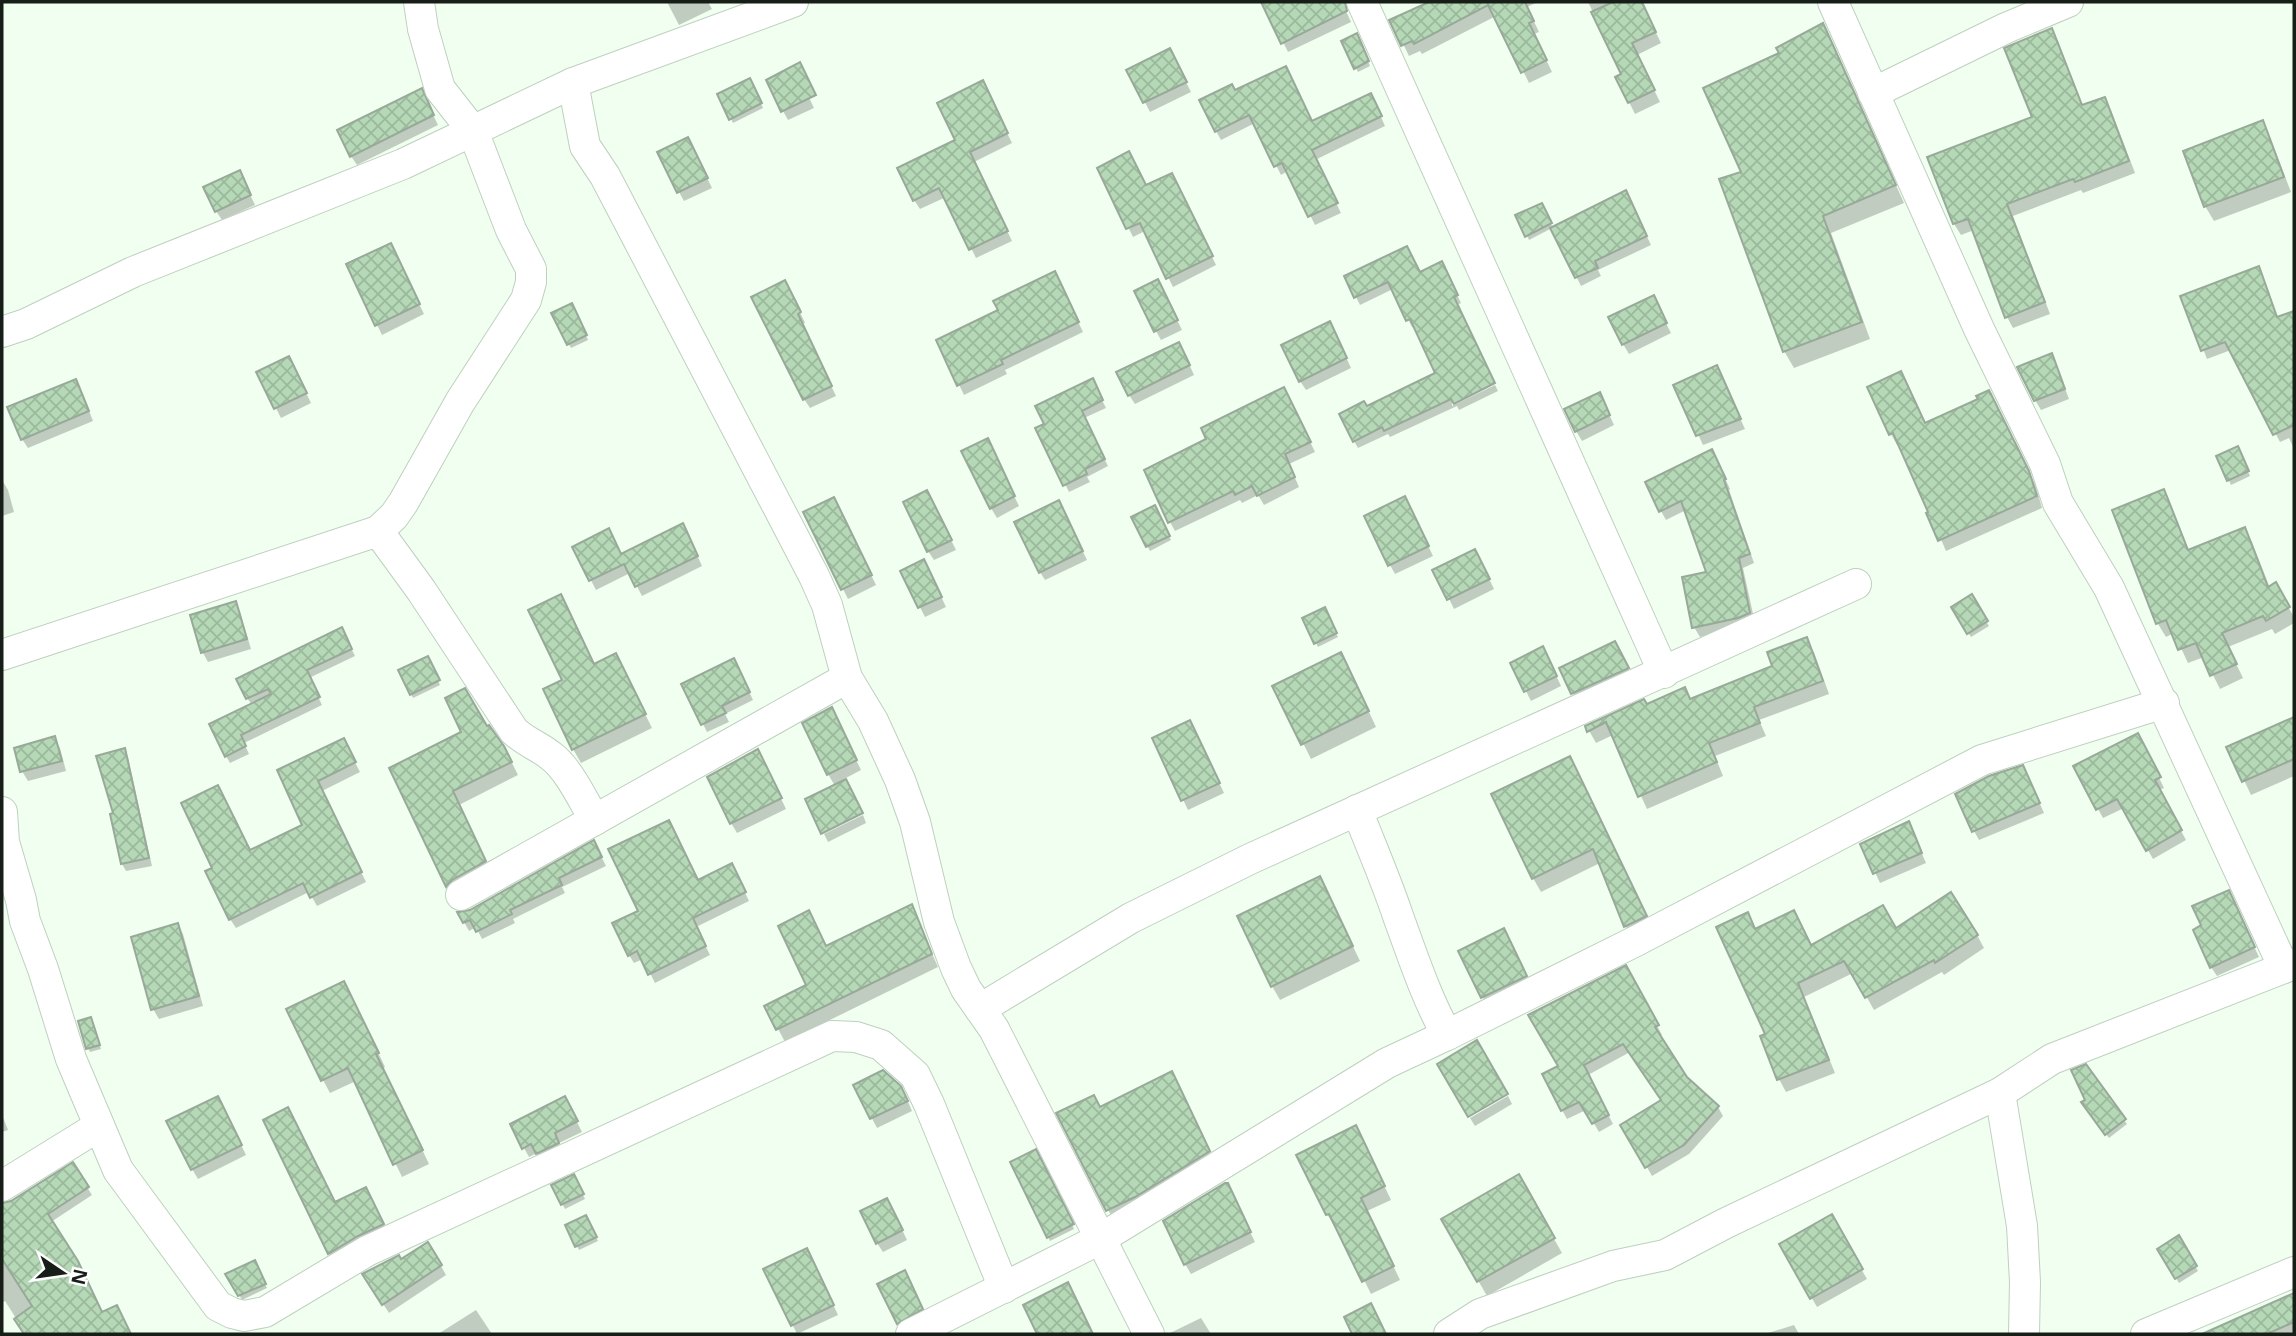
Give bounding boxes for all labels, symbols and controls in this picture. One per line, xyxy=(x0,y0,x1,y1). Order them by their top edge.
north arrow xyxy=(28,1238,98,1308)
text: N xyxy=(65,1266,94,1287)

